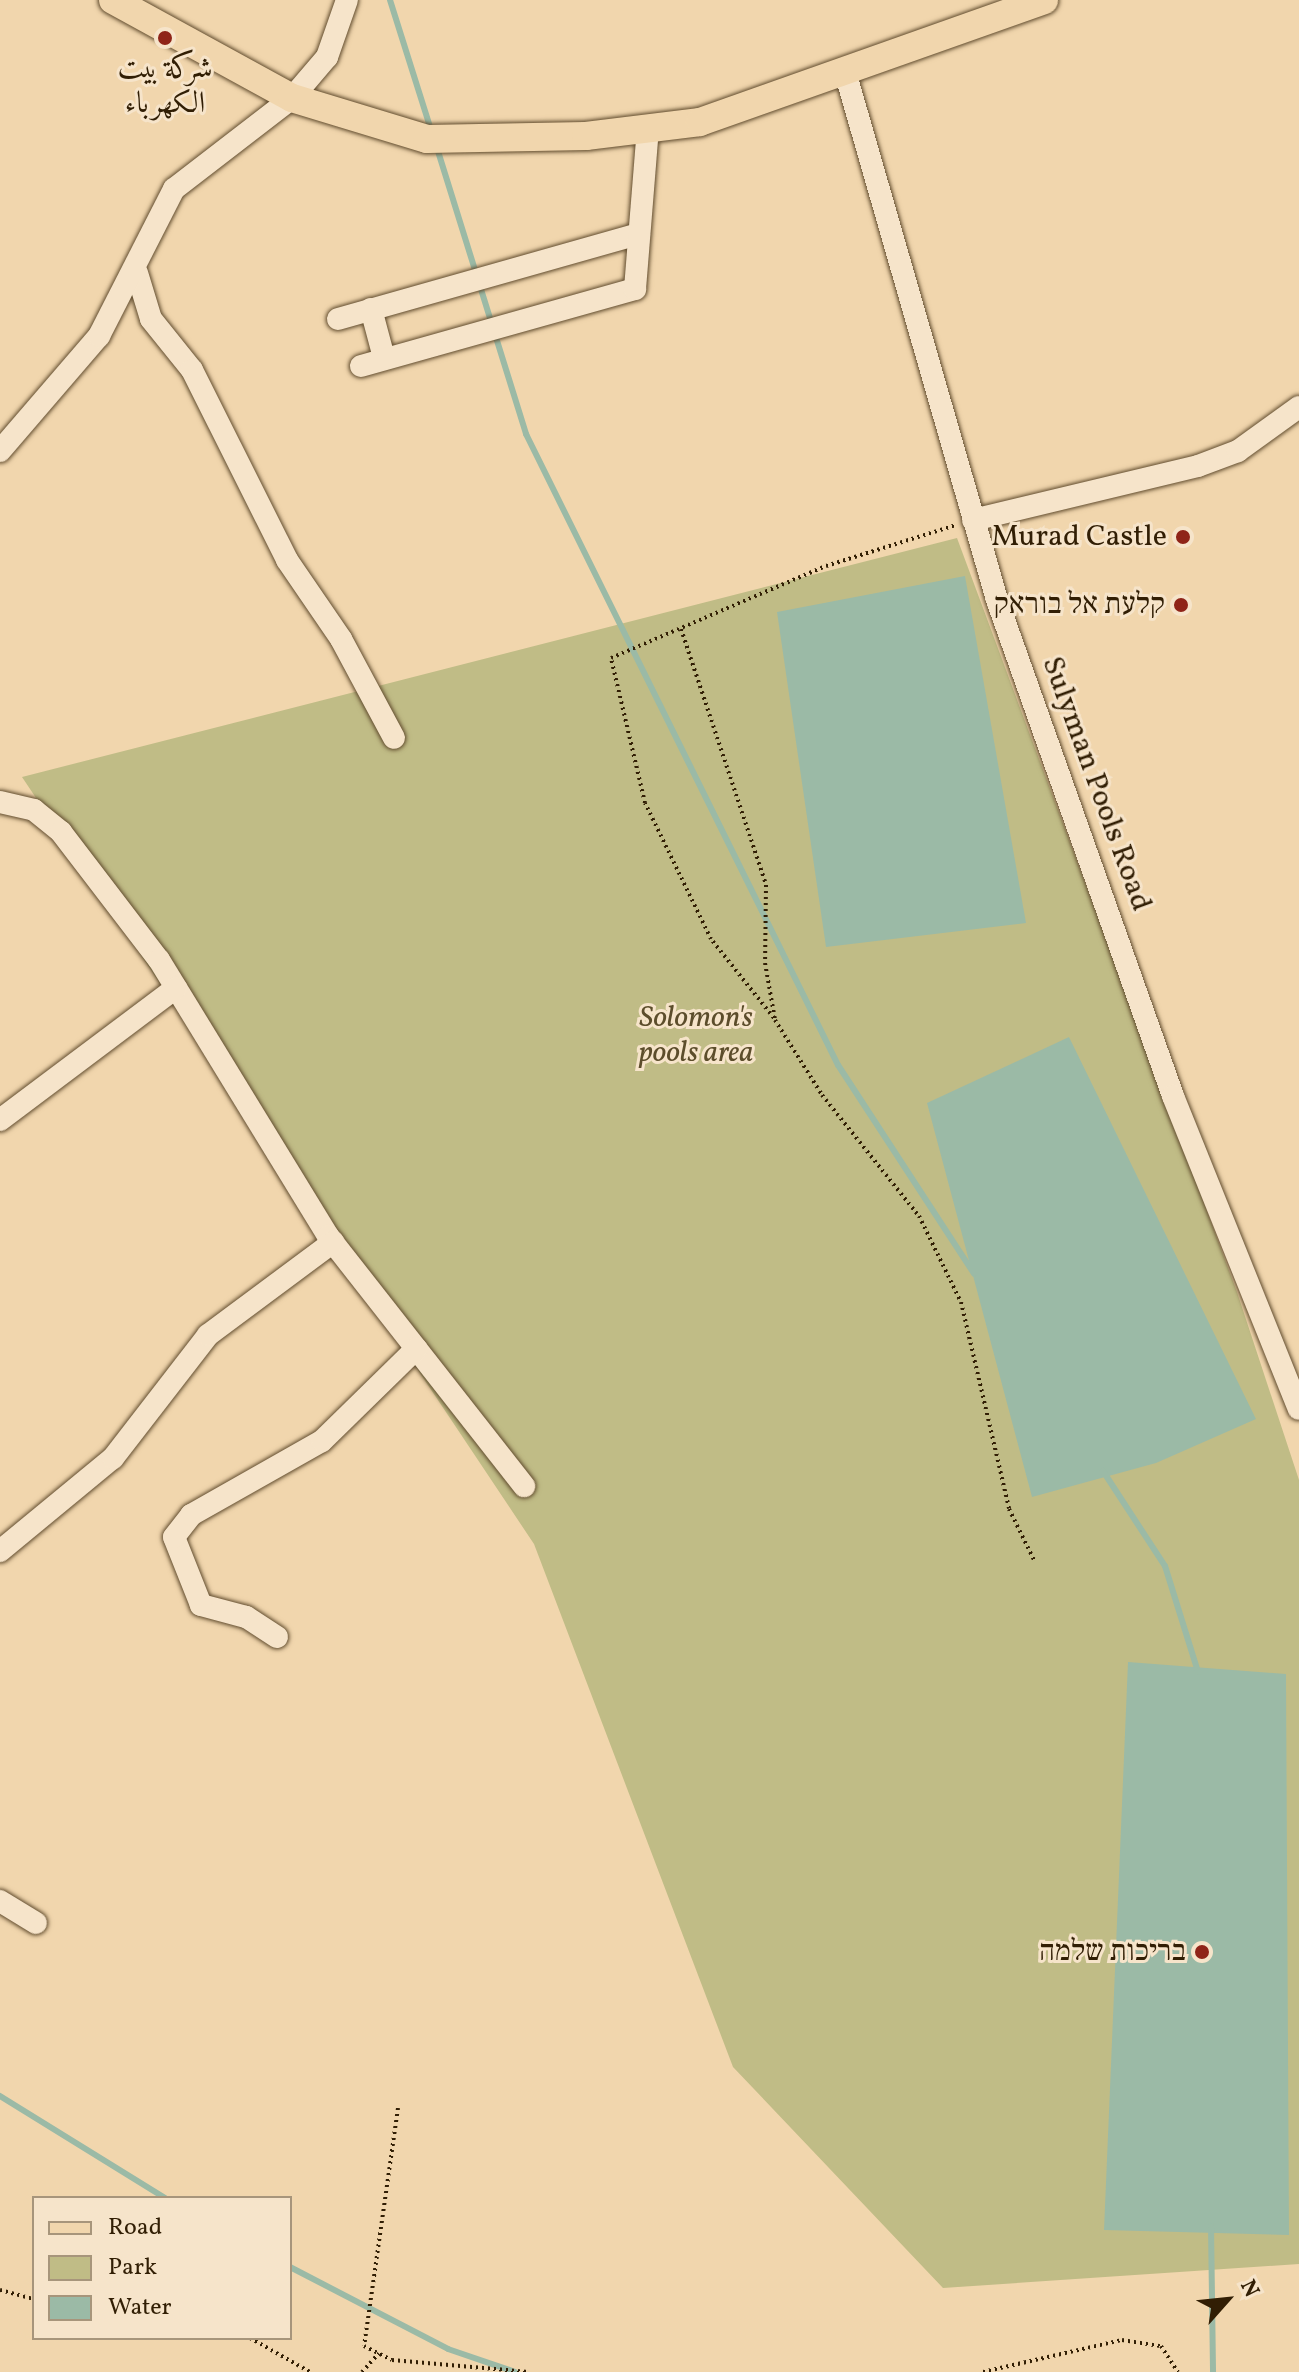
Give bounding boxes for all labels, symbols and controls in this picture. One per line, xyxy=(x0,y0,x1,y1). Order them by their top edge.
marker: شركة بيت الكهرباء xyxy=(156,29,174,47)
place label: شركة بيت الكهرباء xyxy=(117,51,213,122)
place label: Murad Castle xyxy=(991,519,1167,555)
marker: Murad Castle xyxy=(1174,528,1192,546)
place label: קלעת אל בוראק xyxy=(994,587,1165,623)
marker: קלעת אל בוראק xyxy=(1172,596,1190,614)
street label: Sulyman Pools Road xyxy=(1033,652,1159,916)
park label: Solomon's pools area xyxy=(639,1000,753,1070)
place label: בריכות שלמה xyxy=(1039,1934,1186,1970)
marker: בריכות שלמה xyxy=(1193,1943,1211,1961)
legend xyxy=(32,2196,292,2340)
text: Road xyxy=(108,2211,162,2245)
text: Park xyxy=(108,2251,157,2285)
north arrow xyxy=(1187,2260,1267,2340)
text: N xyxy=(1231,2275,1266,2303)
text: Water xyxy=(108,2291,172,2325)

